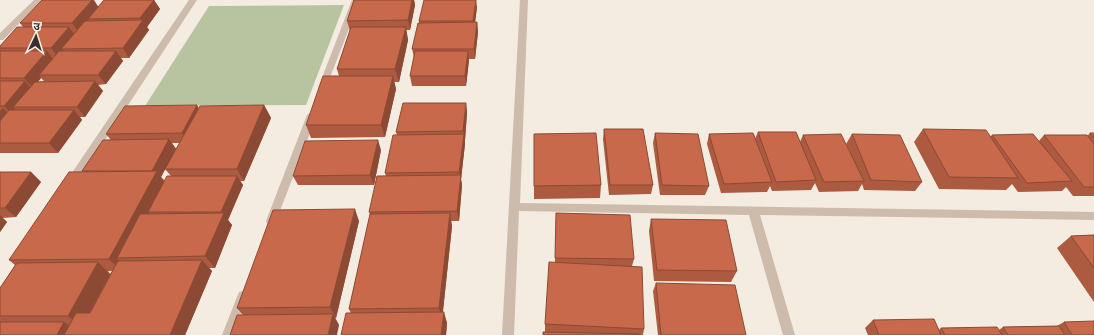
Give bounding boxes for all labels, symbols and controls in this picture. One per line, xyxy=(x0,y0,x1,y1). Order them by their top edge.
north arrow xyxy=(16,16,56,56)
text: उ xyxy=(33,18,41,33)

